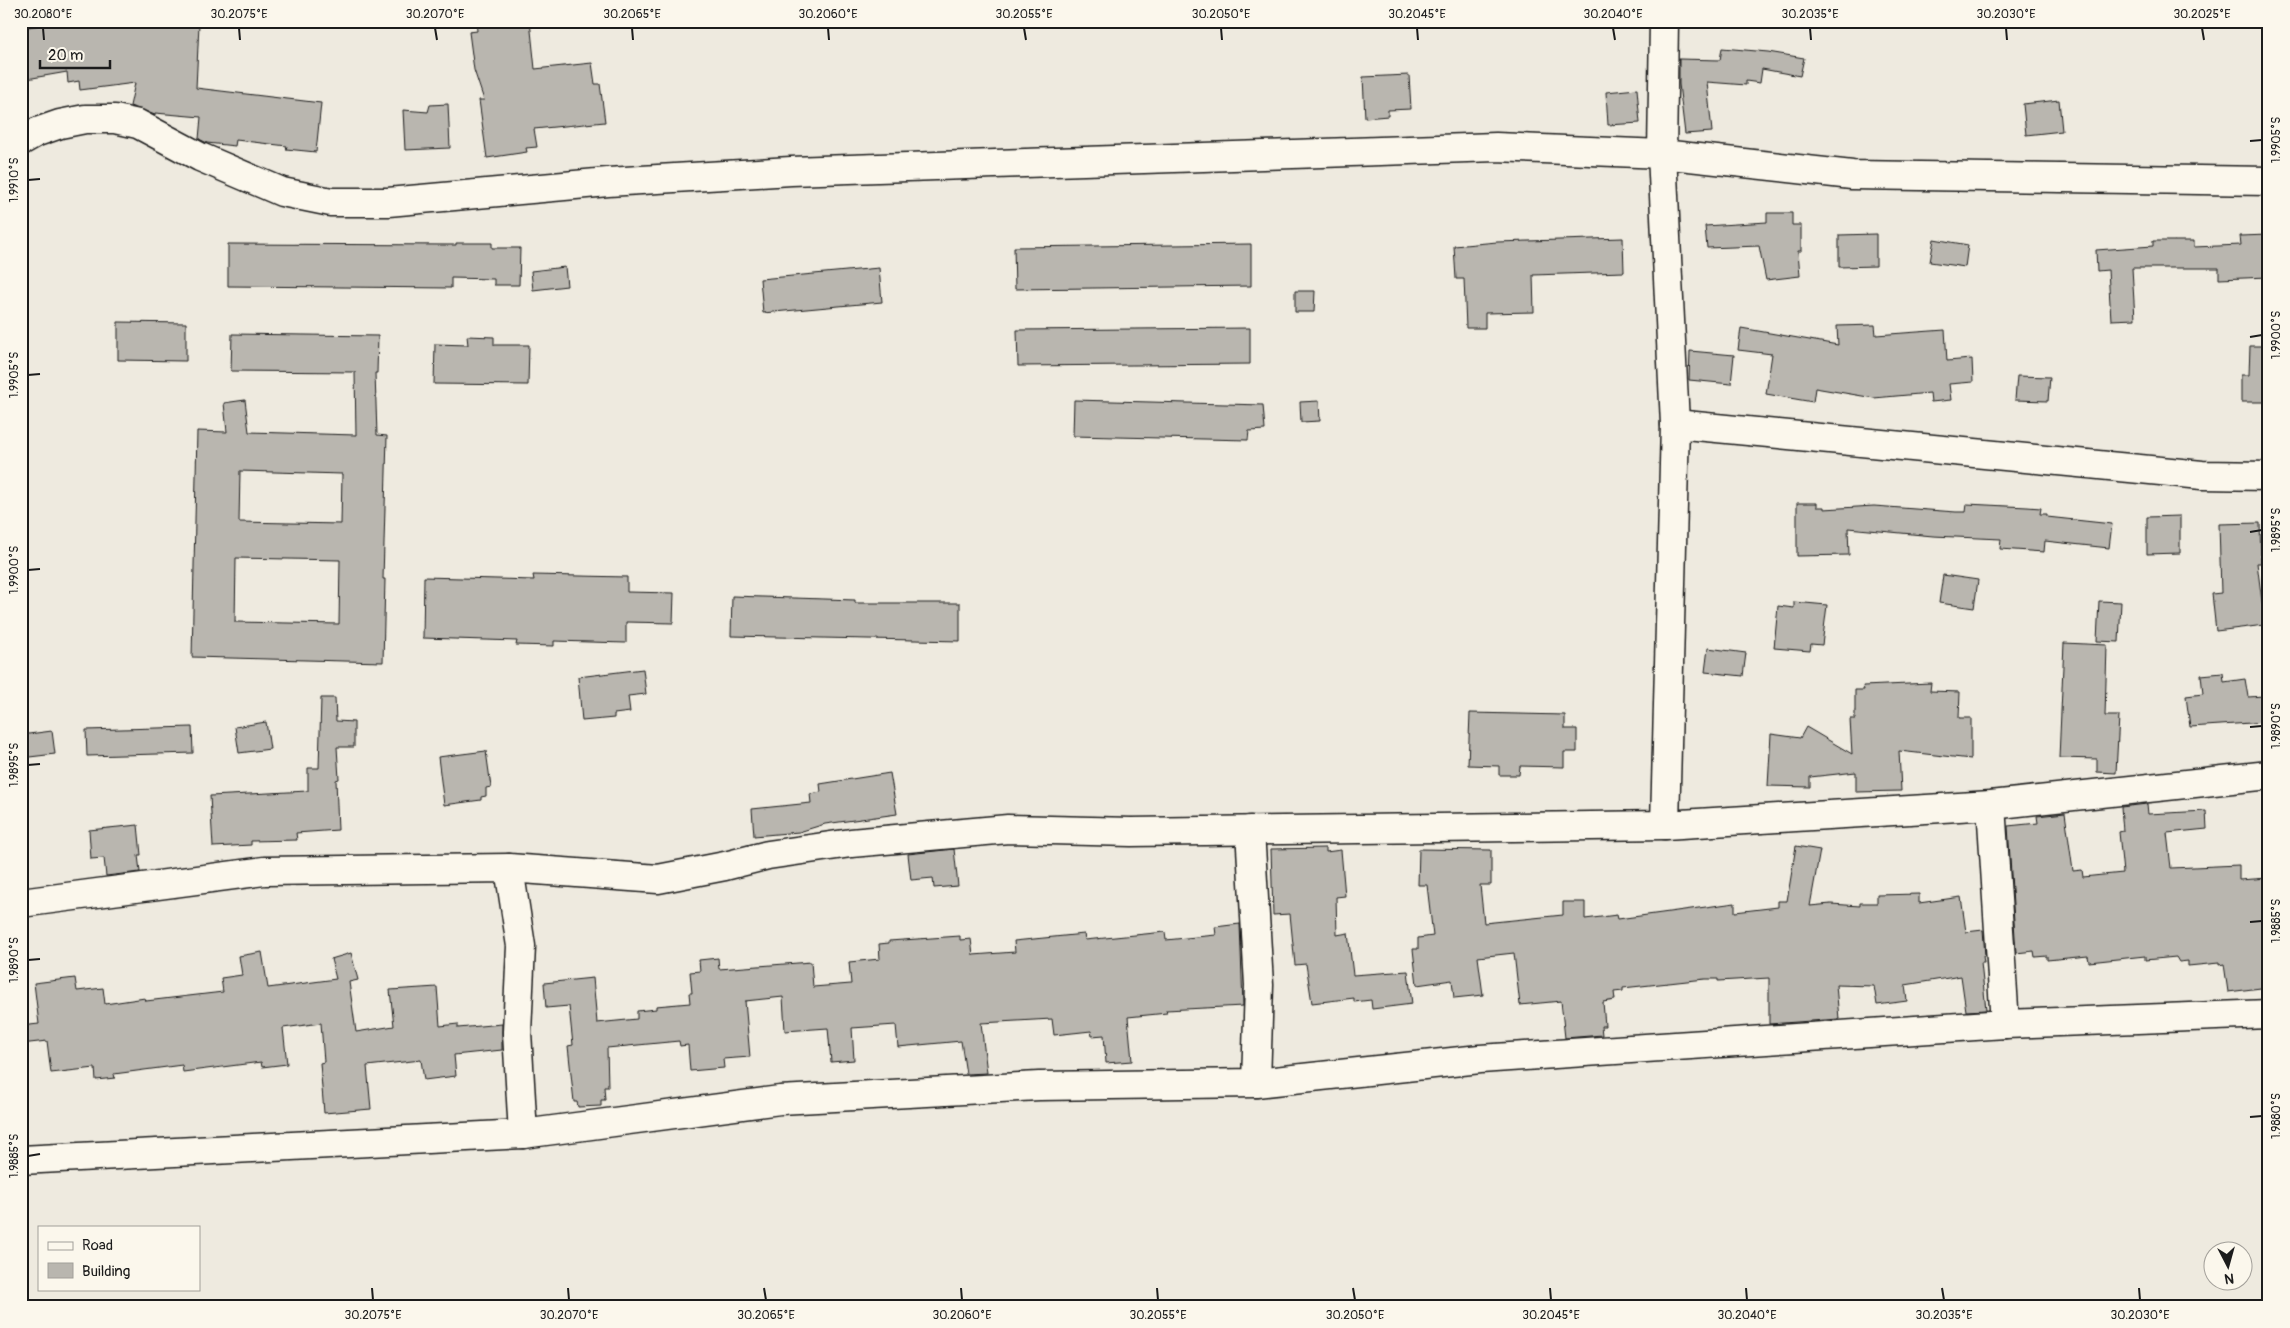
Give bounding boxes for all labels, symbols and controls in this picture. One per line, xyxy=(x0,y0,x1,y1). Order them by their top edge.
text: 30.2080°E xyxy=(14,7,72,22)
text: 30.2075°E xyxy=(211,7,267,22)
text: 30.2070°E xyxy=(406,7,464,22)
text: 30.2065°E xyxy=(603,7,661,22)
text: 30.2060°E xyxy=(798,7,858,22)
text: 30.2055°E xyxy=(996,7,1052,22)
text: 30.2050°E xyxy=(1192,7,1250,22)
text: 30.2045°E xyxy=(1388,7,1446,22)
text: 30.2040°E xyxy=(1583,7,1643,22)
text: 30.2035°E xyxy=(1781,7,1839,22)
text: 30.2030°E xyxy=(1977,7,2035,22)
text: 30.2025°E xyxy=(2173,7,2231,22)
scale bar xyxy=(40,38,110,70)
text: 20 m xyxy=(48,46,83,65)
text: 1.9905°S xyxy=(2269,117,2284,163)
text: 1.9910°S xyxy=(7,158,22,202)
text: 1.9900°S xyxy=(2269,311,2284,359)
text: 1.9905°S xyxy=(7,352,22,398)
text: 1.9895°S xyxy=(2269,508,2284,552)
text: 1.9900°S xyxy=(7,546,22,594)
text: 1.9890°S xyxy=(2269,703,2284,749)
text: 1.9895°S xyxy=(7,743,22,787)
text: 1.9885°S xyxy=(2269,899,2284,943)
text: 1.9890°S xyxy=(7,937,22,983)
text: 1.9880°S xyxy=(2269,1093,2284,1139)
text: 1.9885°S xyxy=(7,1134,22,1178)
legend xyxy=(38,1226,200,1290)
text: Road xyxy=(82,1236,113,1255)
north arrow xyxy=(2202,1240,2252,1290)
text: Building xyxy=(82,1262,130,1281)
text: N xyxy=(2224,1269,2235,1287)
text: 30.2075°E xyxy=(345,1308,401,1323)
text: 30.2070°E xyxy=(540,1308,598,1323)
text: 30.2065°E xyxy=(737,1308,795,1323)
text: 30.2060°E xyxy=(932,1308,992,1323)
text: 30.2055°E xyxy=(1130,1308,1186,1323)
text: 30.2050°E xyxy=(1326,1308,1384,1323)
text: 30.2045°E xyxy=(1522,1308,1580,1323)
text: 30.2040°E xyxy=(1717,1308,1777,1323)
text: 30.2035°E xyxy=(1915,1308,1973,1323)
text: 30.2030°E xyxy=(2111,1308,2169,1323)

